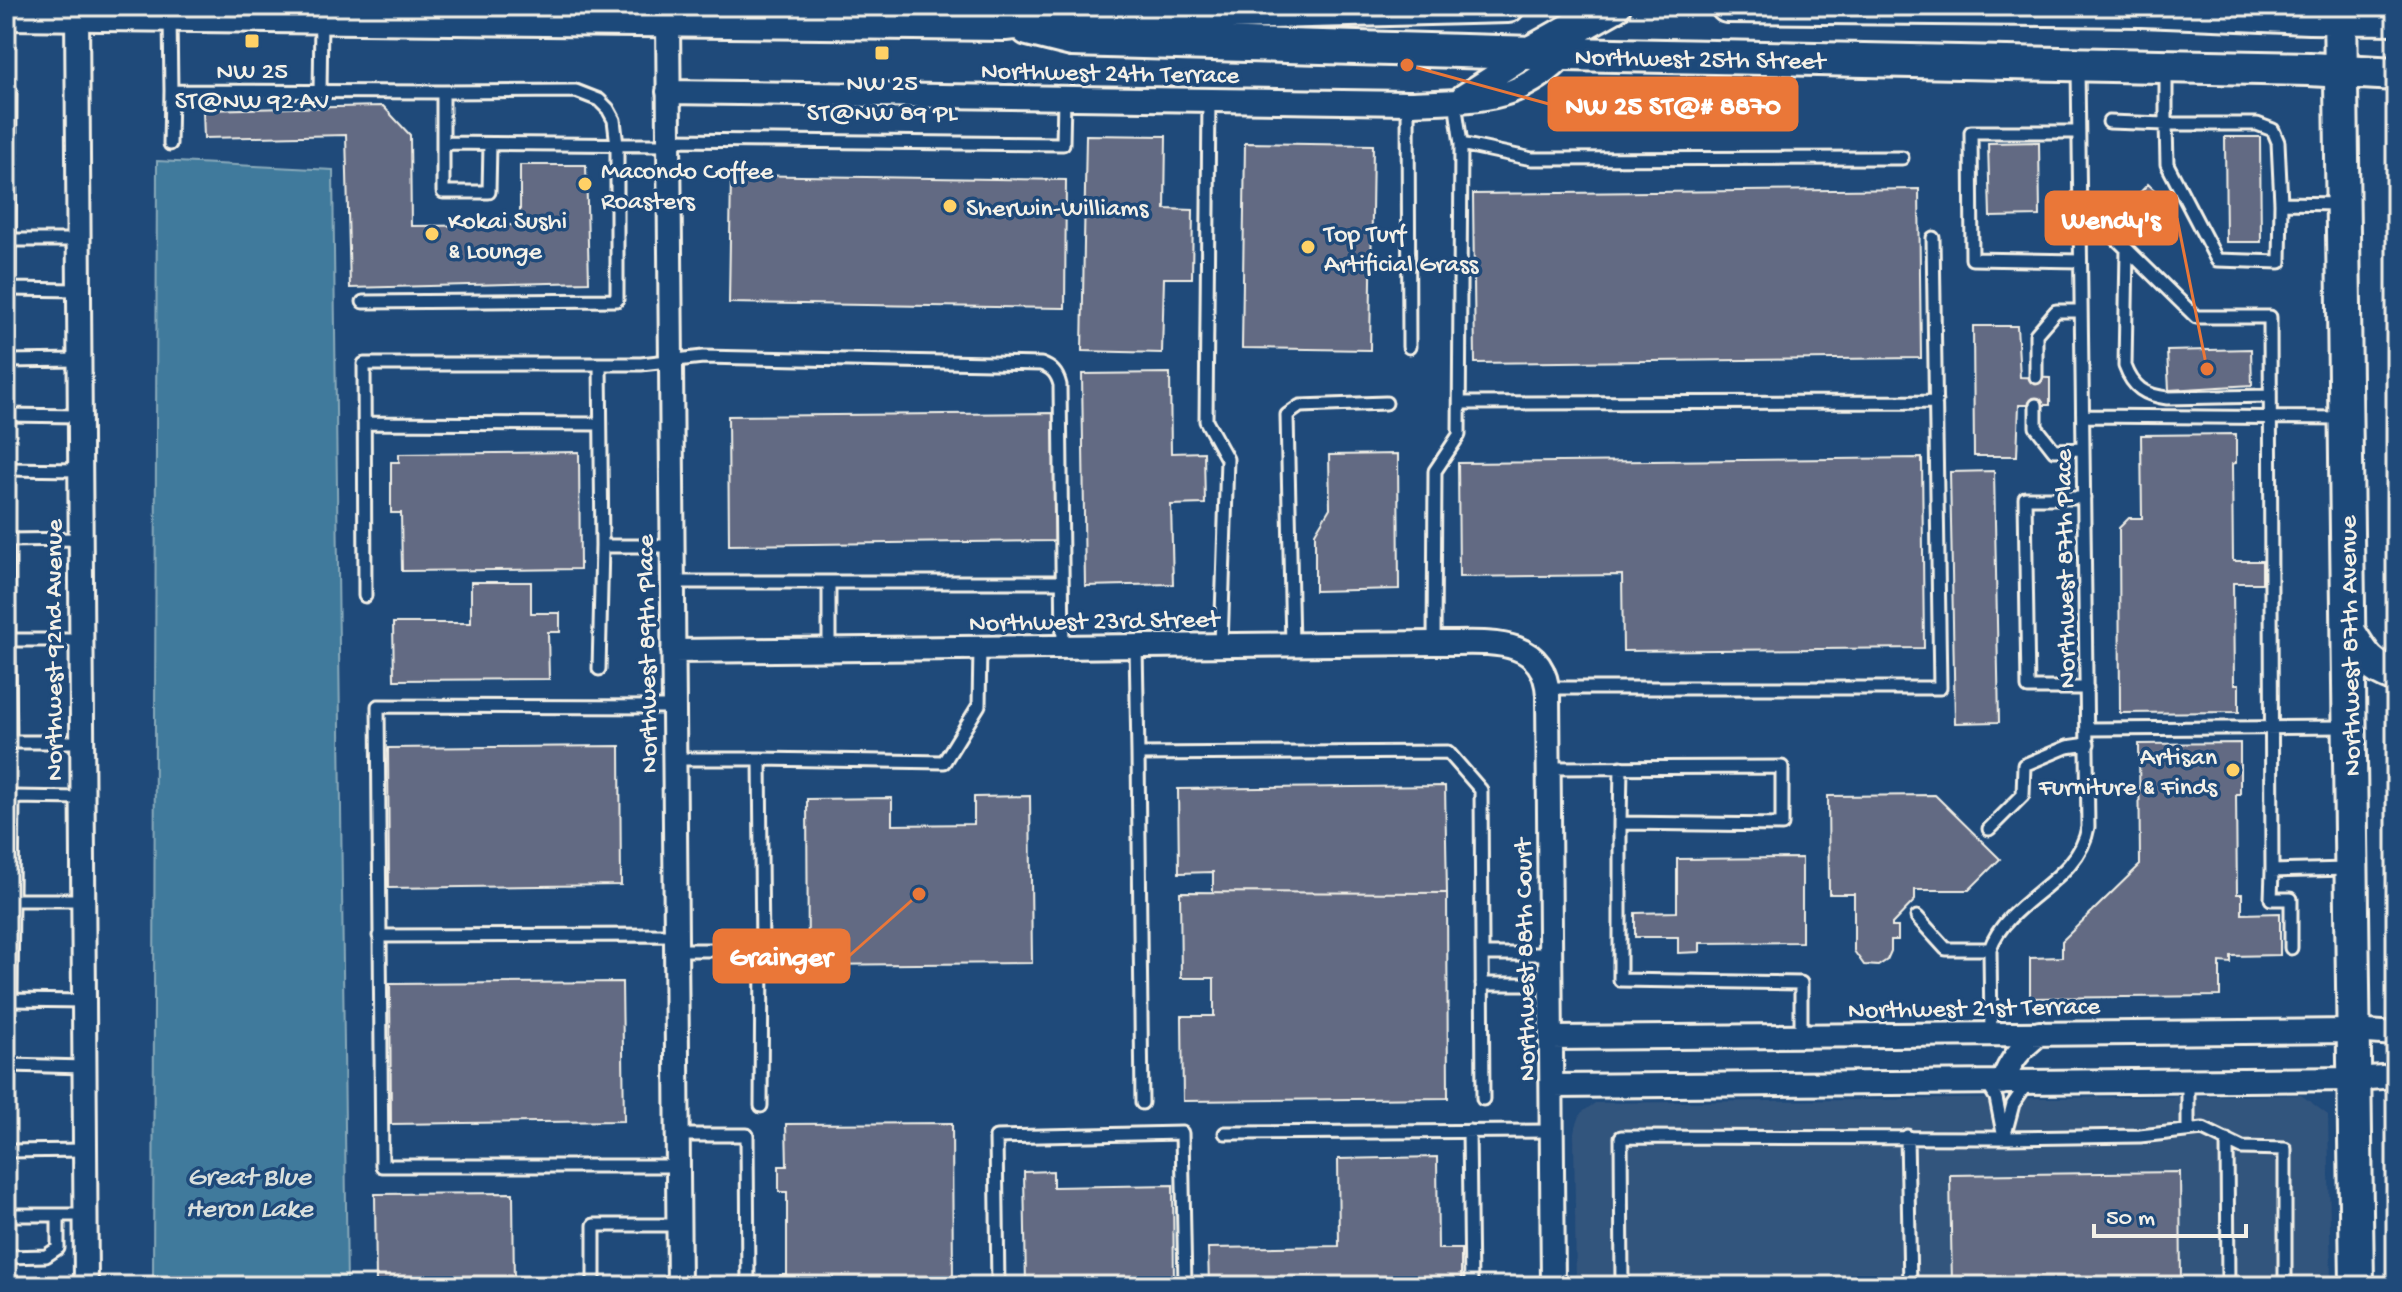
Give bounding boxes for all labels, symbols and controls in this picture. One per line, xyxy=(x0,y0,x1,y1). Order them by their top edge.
marker: NW 25 ST@NW 92 AV xyxy=(243,32,261,50)
marker: NW 25 ST@NW 89 PL xyxy=(873,44,891,62)
street label: Northwest 25th Street xyxy=(1574,44,1828,79)
place label: NW 25 ST@NW 92 AV xyxy=(175,58,329,119)
street label: Northwest 24th Terrace xyxy=(980,58,1240,93)
place label: NW 25 ST@NW 89 PL xyxy=(807,70,959,131)
callout: NW 25 ST@# 8870 xyxy=(1549,78,1797,130)
text: NW 25 ST@# 8870 xyxy=(1565,92,1781,125)
place label: Macondo Coffee Roasters xyxy=(601,158,774,219)
marker: Macondo Coffee Roasters xyxy=(576,175,594,193)
callout: Wendy's xyxy=(2046,192,2177,244)
place label: Sherwin-Williams xyxy=(966,195,1150,226)
marker: Sherwin-Williams xyxy=(941,197,959,215)
text: Wendy's xyxy=(2060,206,2162,239)
place label: Kokai Sushi & Lounge xyxy=(448,208,567,269)
place label: Top Turf Artificial Grass xyxy=(1322,221,1480,282)
marker: Kokai Sushi & Lounge xyxy=(423,225,441,243)
marker: Top Turf Artificial Grass xyxy=(1299,238,1317,256)
street label: Northwest 87th Place xyxy=(2050,448,2085,689)
street label: Northwest 87th Avenue xyxy=(2335,515,2370,777)
street label: Northwest 92nd Avenue xyxy=(41,518,72,781)
street label: Northwest 89th Place xyxy=(632,534,667,774)
street label: Northwest 23rd Street xyxy=(969,606,1222,641)
place label: Artisan Furniture & Finds xyxy=(2037,744,2218,805)
marker: Artisan Furniture & Finds xyxy=(2224,761,2242,779)
street label: Northwest 88th Court xyxy=(1510,836,1545,1082)
callout: Grainger xyxy=(714,930,849,982)
text: Grainger xyxy=(730,943,835,976)
street label: Northwest 21st Terrace xyxy=(1848,993,2101,1028)
water label: Great Blue Heron Lake xyxy=(185,1162,314,1227)
scale bar xyxy=(2094,1188,2246,1238)
text: 50 m xyxy=(2106,1205,2155,1234)

